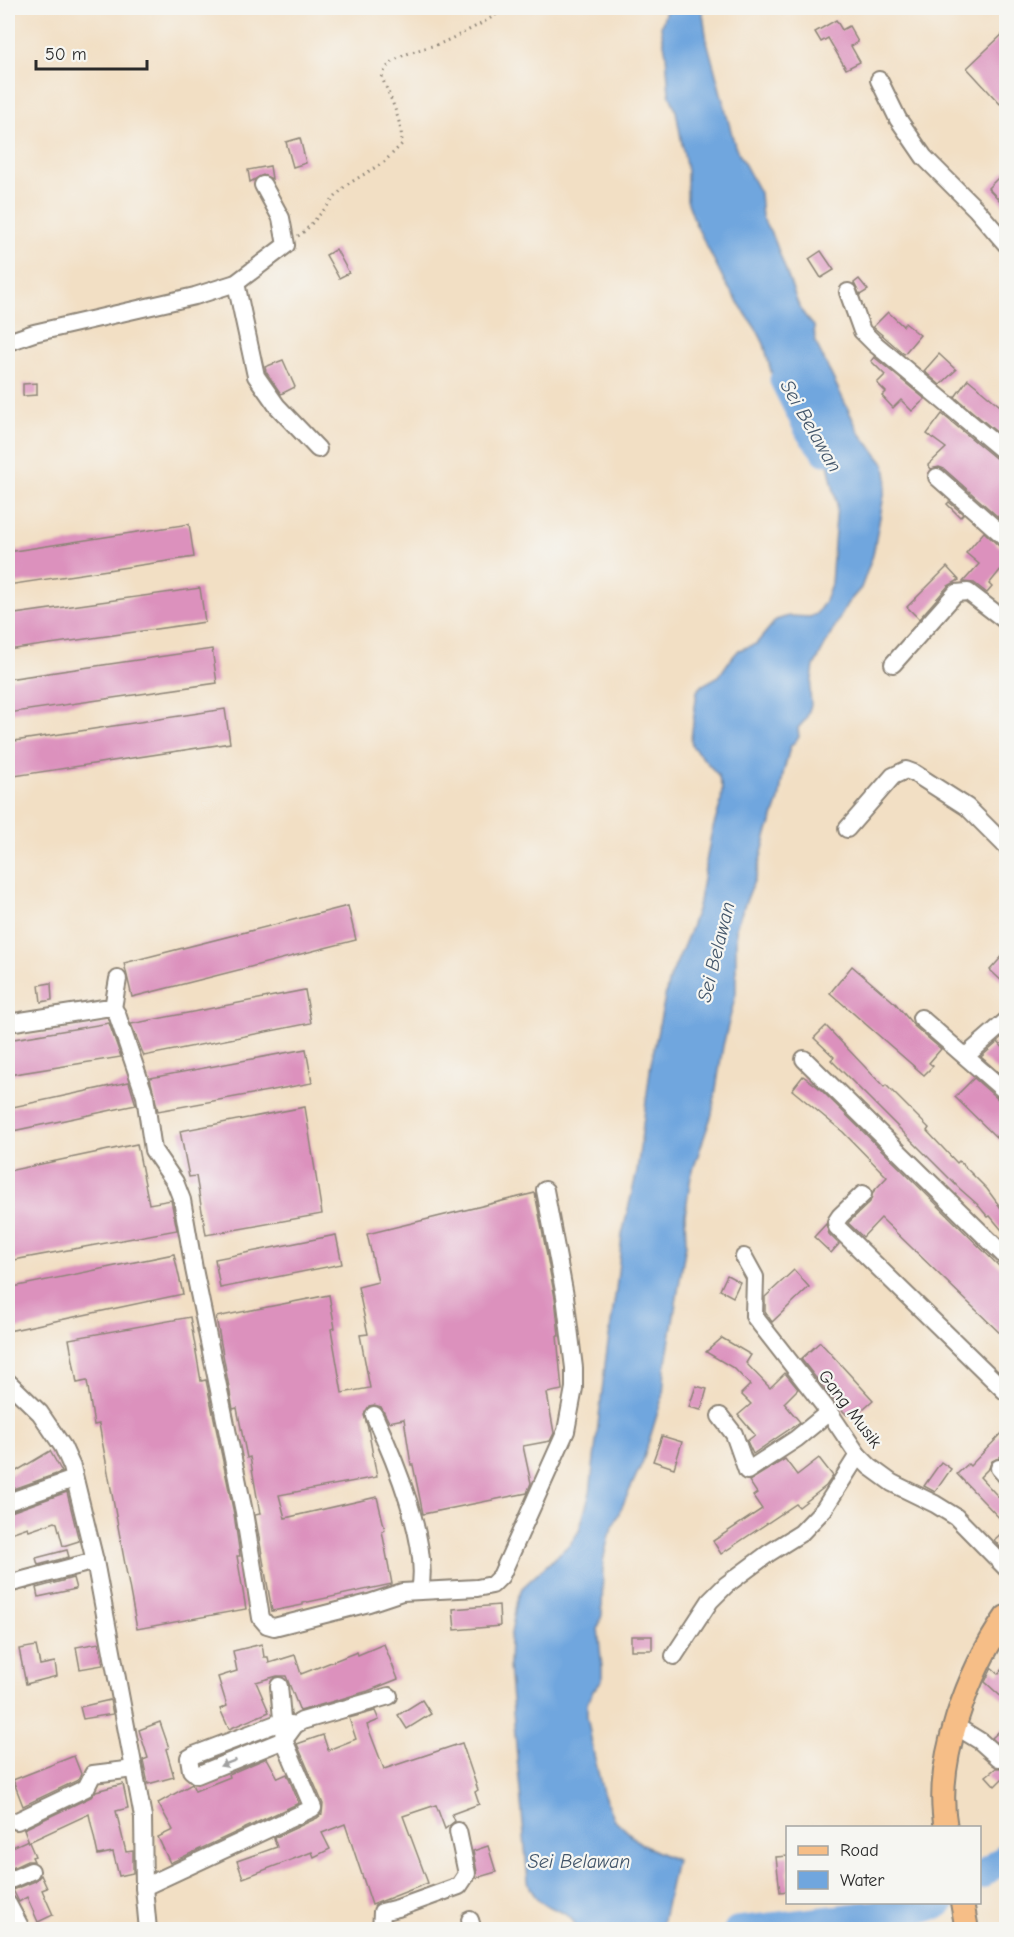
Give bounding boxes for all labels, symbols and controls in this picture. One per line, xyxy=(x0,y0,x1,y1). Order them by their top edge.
scale bar xyxy=(36,33,147,71)
text: 50 m xyxy=(45,44,87,65)
water label: Sei Belawan xyxy=(775,376,847,476)
water label: Sei Belawan xyxy=(692,899,740,1005)
street label: Gang Musik xyxy=(814,1366,886,1452)
one-way arrow xyxy=(219,1758,237,1768)
legend xyxy=(786,1826,981,1904)
text: Road xyxy=(840,1840,879,1861)
water label: Sei Belawan xyxy=(528,1850,630,1873)
text: Water xyxy=(840,1870,885,1891)

